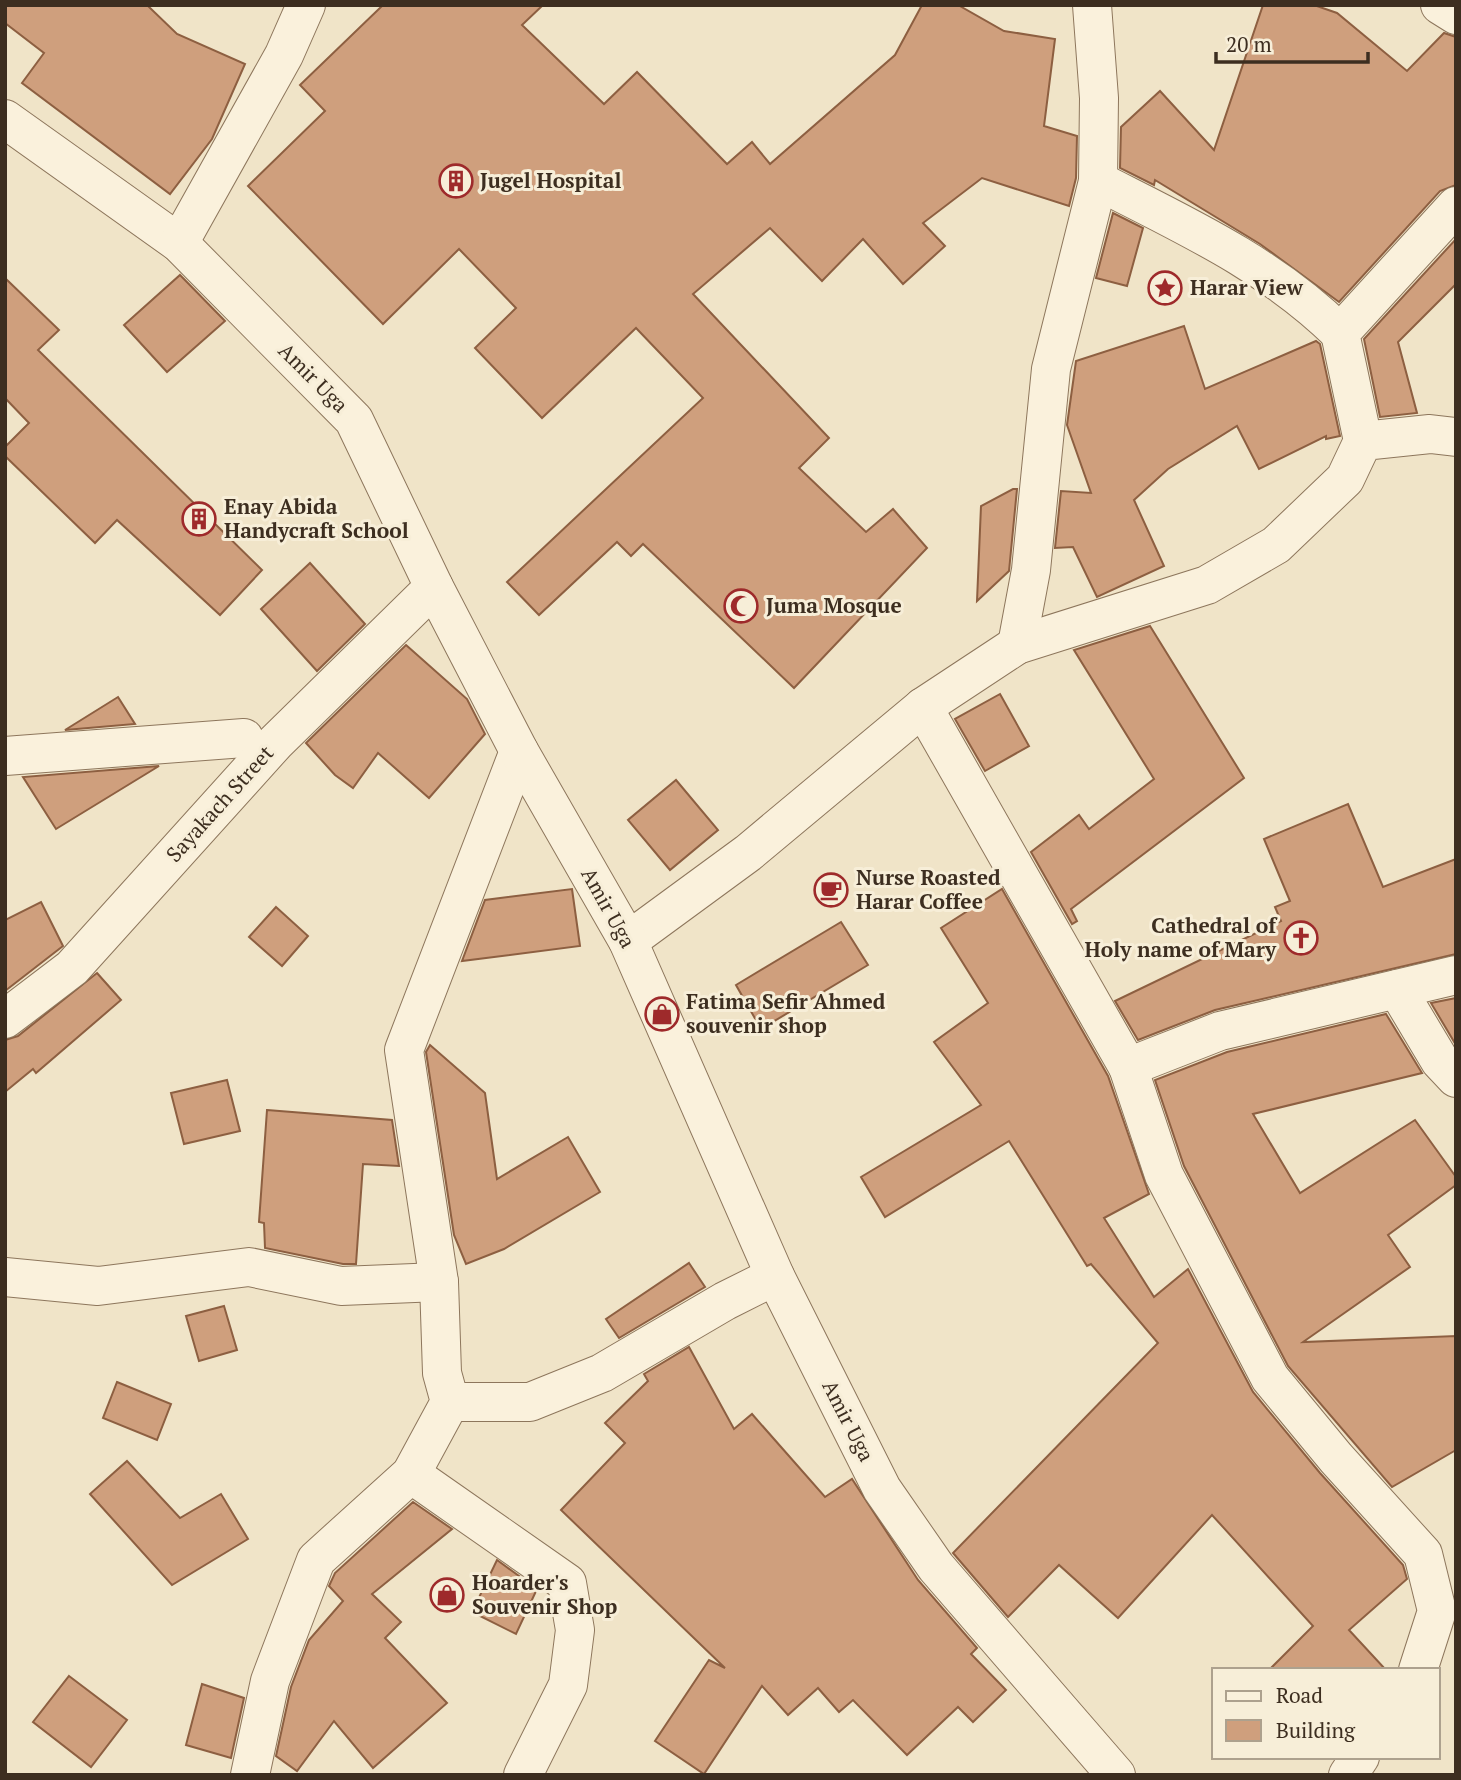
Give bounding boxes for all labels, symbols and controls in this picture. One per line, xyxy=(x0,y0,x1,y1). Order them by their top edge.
scale bar xyxy=(1216,21,1368,65)
text: 20 m xyxy=(1226,30,1272,58)
building icon: Jugel Hospital xyxy=(437,162,475,200)
place label: Jugel Hospital xyxy=(480,166,621,194)
place icon: Harar View xyxy=(1146,269,1184,307)
place label: Harar View xyxy=(1190,273,1303,301)
street label: Amir Uga xyxy=(273,336,355,418)
place label: Enay Abida Handycraft School xyxy=(224,492,409,544)
building icon: Enay Abida Handycraft School xyxy=(180,500,218,538)
mosque icon: Juma Mosque xyxy=(722,587,760,625)
place label: Juma Mosque xyxy=(766,591,902,619)
street label: Sayakach Street xyxy=(159,739,279,868)
street label: Amir Uga xyxy=(575,862,643,953)
place label: Nurse Roasted Harar Coffee xyxy=(856,863,1001,915)
cafe icon: Nurse Roasted Harar Coffee xyxy=(812,871,850,909)
place label: Cathedral of Holy name of Mary xyxy=(1085,911,1278,963)
church icon: Cathedral of Holy name of Mary xyxy=(1282,919,1320,957)
place label: Fatima Sefir Ahmed souvenir shop xyxy=(686,987,886,1039)
shop icon: Fatima Sefir Ahmed souvenir shop xyxy=(643,995,681,1033)
street label: Amir Uga xyxy=(817,1375,881,1466)
place label: Hoarder's Souvenir Shop xyxy=(472,1568,617,1620)
shop icon: Hoarder's Souvenir Shop xyxy=(428,1576,466,1614)
legend xyxy=(1212,1668,1440,1759)
text: Road xyxy=(1276,1681,1323,1709)
text: Building xyxy=(1276,1716,1356,1744)

